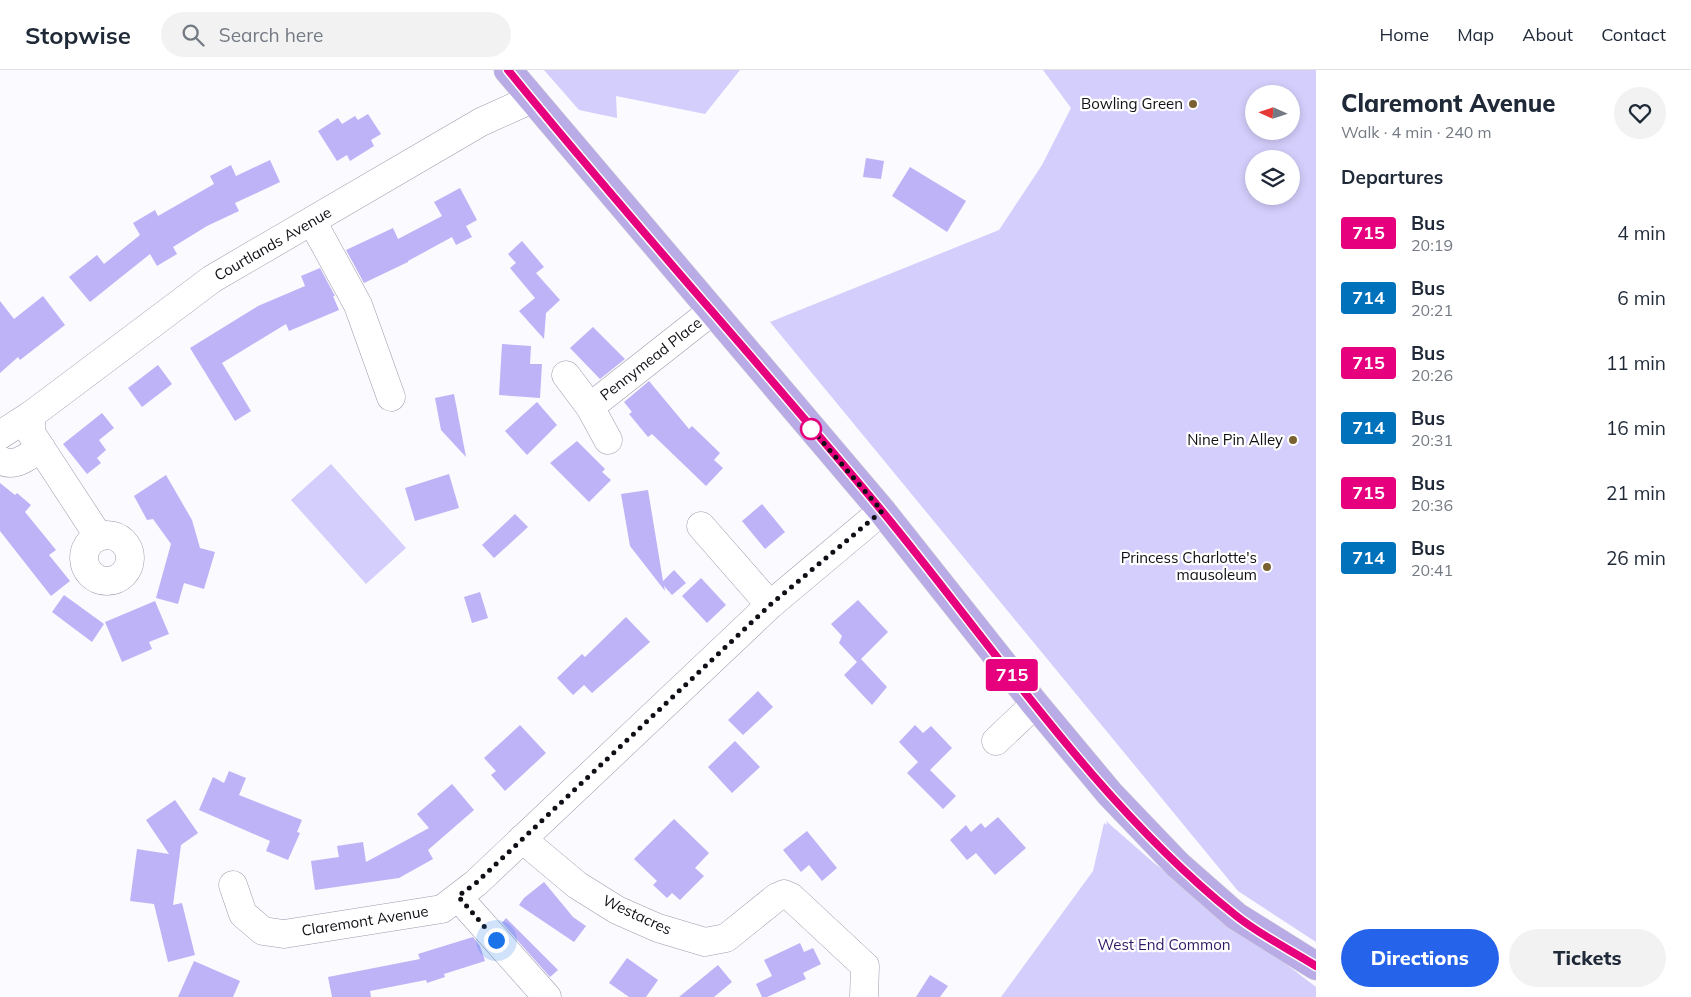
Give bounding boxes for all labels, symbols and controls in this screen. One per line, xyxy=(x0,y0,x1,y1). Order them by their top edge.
search box xyxy=(161,12,511,57)
text: Stopwise xyxy=(25,20,131,50)
icon: search xyxy=(179,21,207,49)
text: Search here xyxy=(219,23,323,47)
text: Home xyxy=(1379,23,1429,46)
text: Map xyxy=(1457,23,1494,46)
text: About xyxy=(1522,23,1573,46)
text: Contact xyxy=(1601,23,1666,46)
north arrow xyxy=(1245,85,1300,140)
map controls xyxy=(1245,85,1300,205)
button: heart xyxy=(1614,87,1666,139)
text: Claremont Avenue xyxy=(1341,88,1556,118)
place label: Bowling Green xyxy=(1081,94,1183,113)
marker: Bowling Green xyxy=(1187,98,1199,110)
text: Walk · 4 min · 240 m xyxy=(1341,122,1492,142)
button: layers xyxy=(1245,150,1300,205)
text: Departures xyxy=(1341,165,1443,189)
street label: Courtlands Avenue xyxy=(211,202,335,285)
text: Bus xyxy=(1411,211,1445,235)
text: 715 xyxy=(1352,221,1385,244)
text: 4 min xyxy=(1617,221,1666,245)
text: 20:19 xyxy=(1411,235,1453,255)
text: Bus xyxy=(1411,276,1445,300)
text: 714 xyxy=(1352,286,1385,309)
text: 6 min xyxy=(1617,286,1666,310)
text: 20:21 xyxy=(1411,300,1453,320)
street label: Pennymead Place xyxy=(596,313,705,404)
text: Bus xyxy=(1411,341,1445,365)
text: 715 xyxy=(1352,351,1385,374)
text: 11 min xyxy=(1606,351,1666,375)
text: 20:26 xyxy=(1411,365,1453,385)
text: Bus xyxy=(1411,406,1445,430)
text: 714 xyxy=(1352,416,1385,439)
text: 16 min xyxy=(1606,416,1666,440)
unlabelled marker xyxy=(800,418,822,440)
place label: Nine Pin Alley xyxy=(1187,430,1283,449)
text: 20:31 xyxy=(1411,430,1453,450)
marker: Nine Pin Alley xyxy=(1287,434,1299,446)
text: Bus xyxy=(1411,471,1445,495)
text: 715 xyxy=(1352,481,1385,504)
text: 21 min xyxy=(1606,481,1666,505)
text: 20:36 xyxy=(1411,495,1453,515)
text: Bus xyxy=(1411,536,1445,560)
text: 714 xyxy=(1352,546,1385,569)
text: 26 min xyxy=(1606,546,1666,570)
place label: Princess Charlotte's mausoleum xyxy=(1121,548,1257,584)
text: 20:41 xyxy=(1411,560,1453,580)
marker: Princess Charlotte's mausoleum xyxy=(1261,561,1273,573)
line badge: 715 xyxy=(983,659,1041,691)
text: 715 xyxy=(996,663,1028,686)
street label: Westacres xyxy=(600,890,675,939)
street label: Claremont Avenue xyxy=(300,901,430,940)
your location xyxy=(484,928,509,953)
button: Directions xyxy=(1341,929,1499,987)
button: Tickets xyxy=(1509,929,1666,987)
park label: West End Common xyxy=(1097,935,1231,954)

